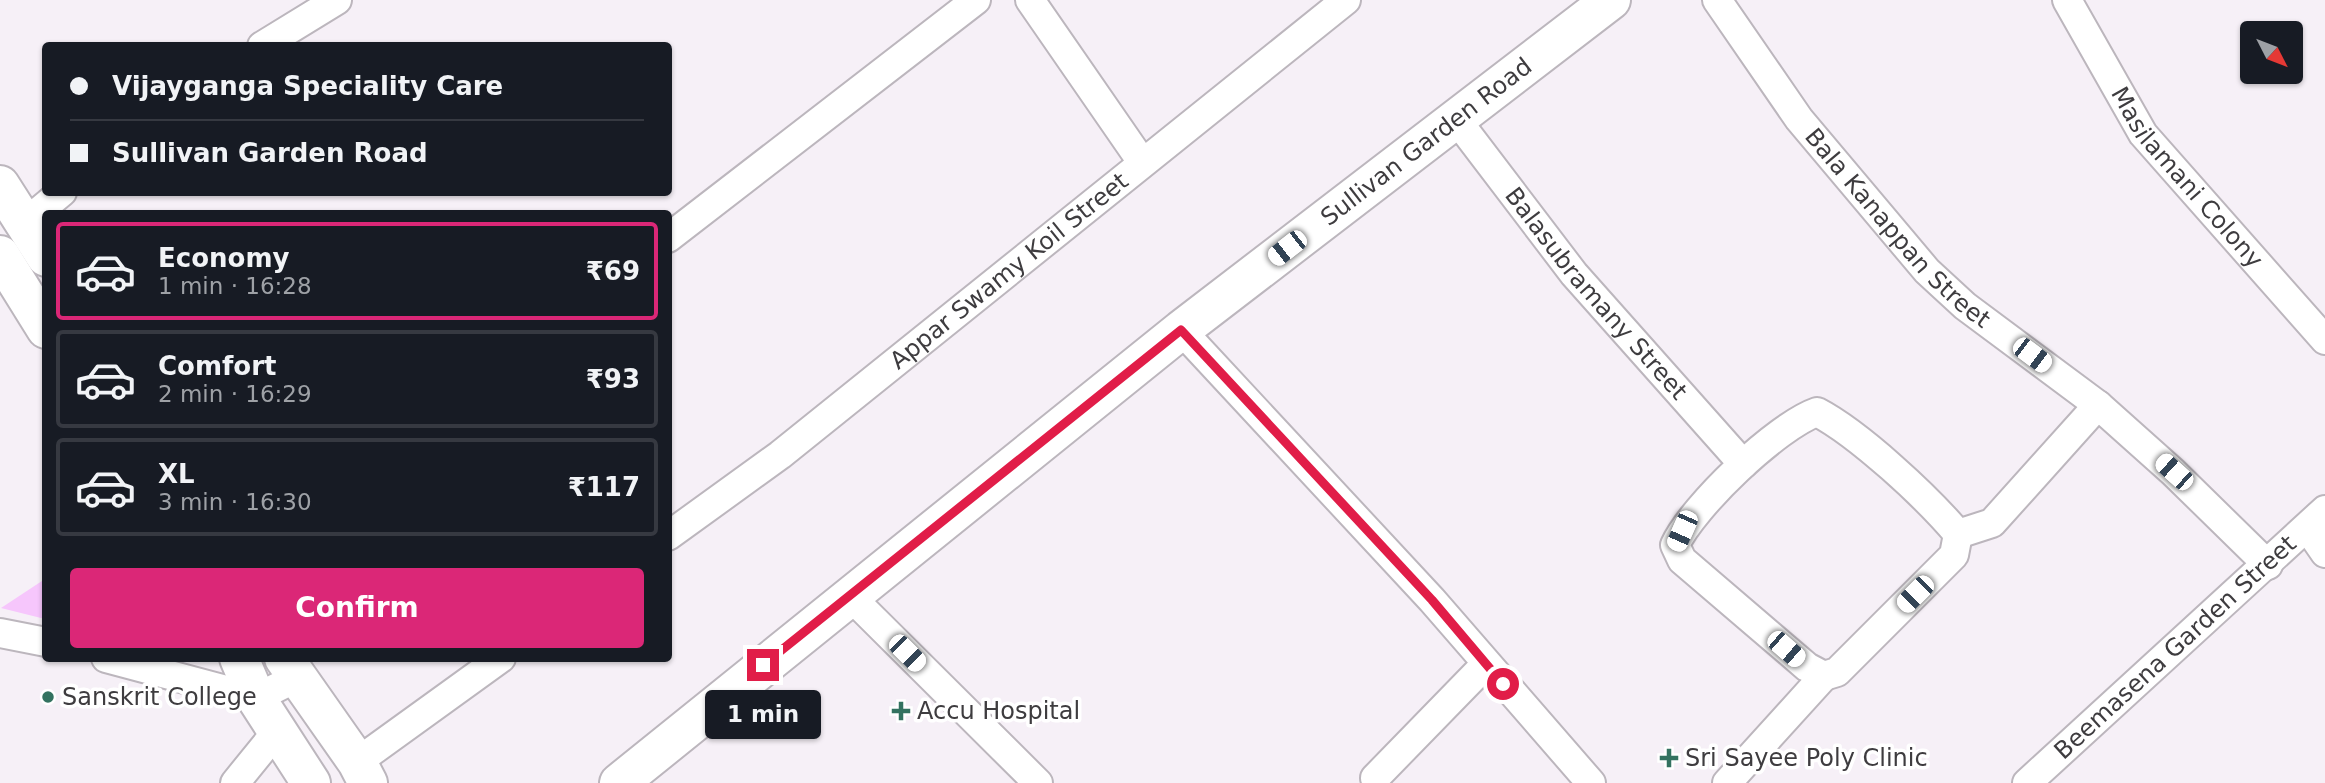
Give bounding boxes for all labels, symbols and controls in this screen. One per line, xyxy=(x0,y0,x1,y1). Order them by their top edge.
north arrow xyxy=(2240,21,2303,84)
map controls xyxy=(2240,21,2303,84)
street label: Sullivan Garden Road xyxy=(1315,52,1537,231)
text: Vijayganga Speciality Care xyxy=(112,71,503,101)
street label: Masilamani Colony xyxy=(2105,82,2269,274)
street label: Bala Kanappan Street xyxy=(1799,123,1996,334)
text: Sullivan Garden Road xyxy=(112,138,428,168)
street label: Appar Swamy Koil Street xyxy=(884,167,1134,375)
street label: Balasubramany Street xyxy=(1499,182,1693,405)
car xyxy=(1264,227,1311,269)
icon: car xyxy=(74,240,137,303)
text: Economy xyxy=(158,243,289,273)
text: ₹69 xyxy=(586,256,640,286)
text: 1 min · 16:28 xyxy=(158,273,312,299)
car xyxy=(2009,334,2056,376)
icon: car xyxy=(74,348,137,411)
text: Comfort xyxy=(158,351,276,381)
text: ₹93 xyxy=(586,364,640,394)
text: 2 min · 16:29 xyxy=(158,381,312,407)
car xyxy=(2152,450,2197,494)
icon: car xyxy=(74,456,137,519)
text: XL xyxy=(158,459,195,489)
text: ₹117 xyxy=(568,472,640,502)
text: 3 min · 16:30 xyxy=(158,489,312,515)
car xyxy=(1664,508,1701,554)
street label: Beemasena Garden Street xyxy=(2049,530,2302,765)
button: Confirm xyxy=(70,568,644,648)
car xyxy=(1893,572,1938,616)
car xyxy=(1764,627,1809,671)
car xyxy=(885,631,930,675)
route end xyxy=(747,649,779,681)
route start xyxy=(1487,668,1519,700)
place label: Sanskrit College xyxy=(62,683,257,711)
marker: Sanskrit College xyxy=(40,689,56,705)
callout: 1 min xyxy=(705,690,821,738)
place label: Accu Hospital xyxy=(917,697,1080,725)
text: 1 min xyxy=(727,701,799,727)
marker: Accu Hospital xyxy=(891,701,911,721)
place label: Sri Sayee Poly Clinic xyxy=(1685,744,1928,772)
marker: Sri Sayee Poly Clinic xyxy=(1659,748,1679,768)

